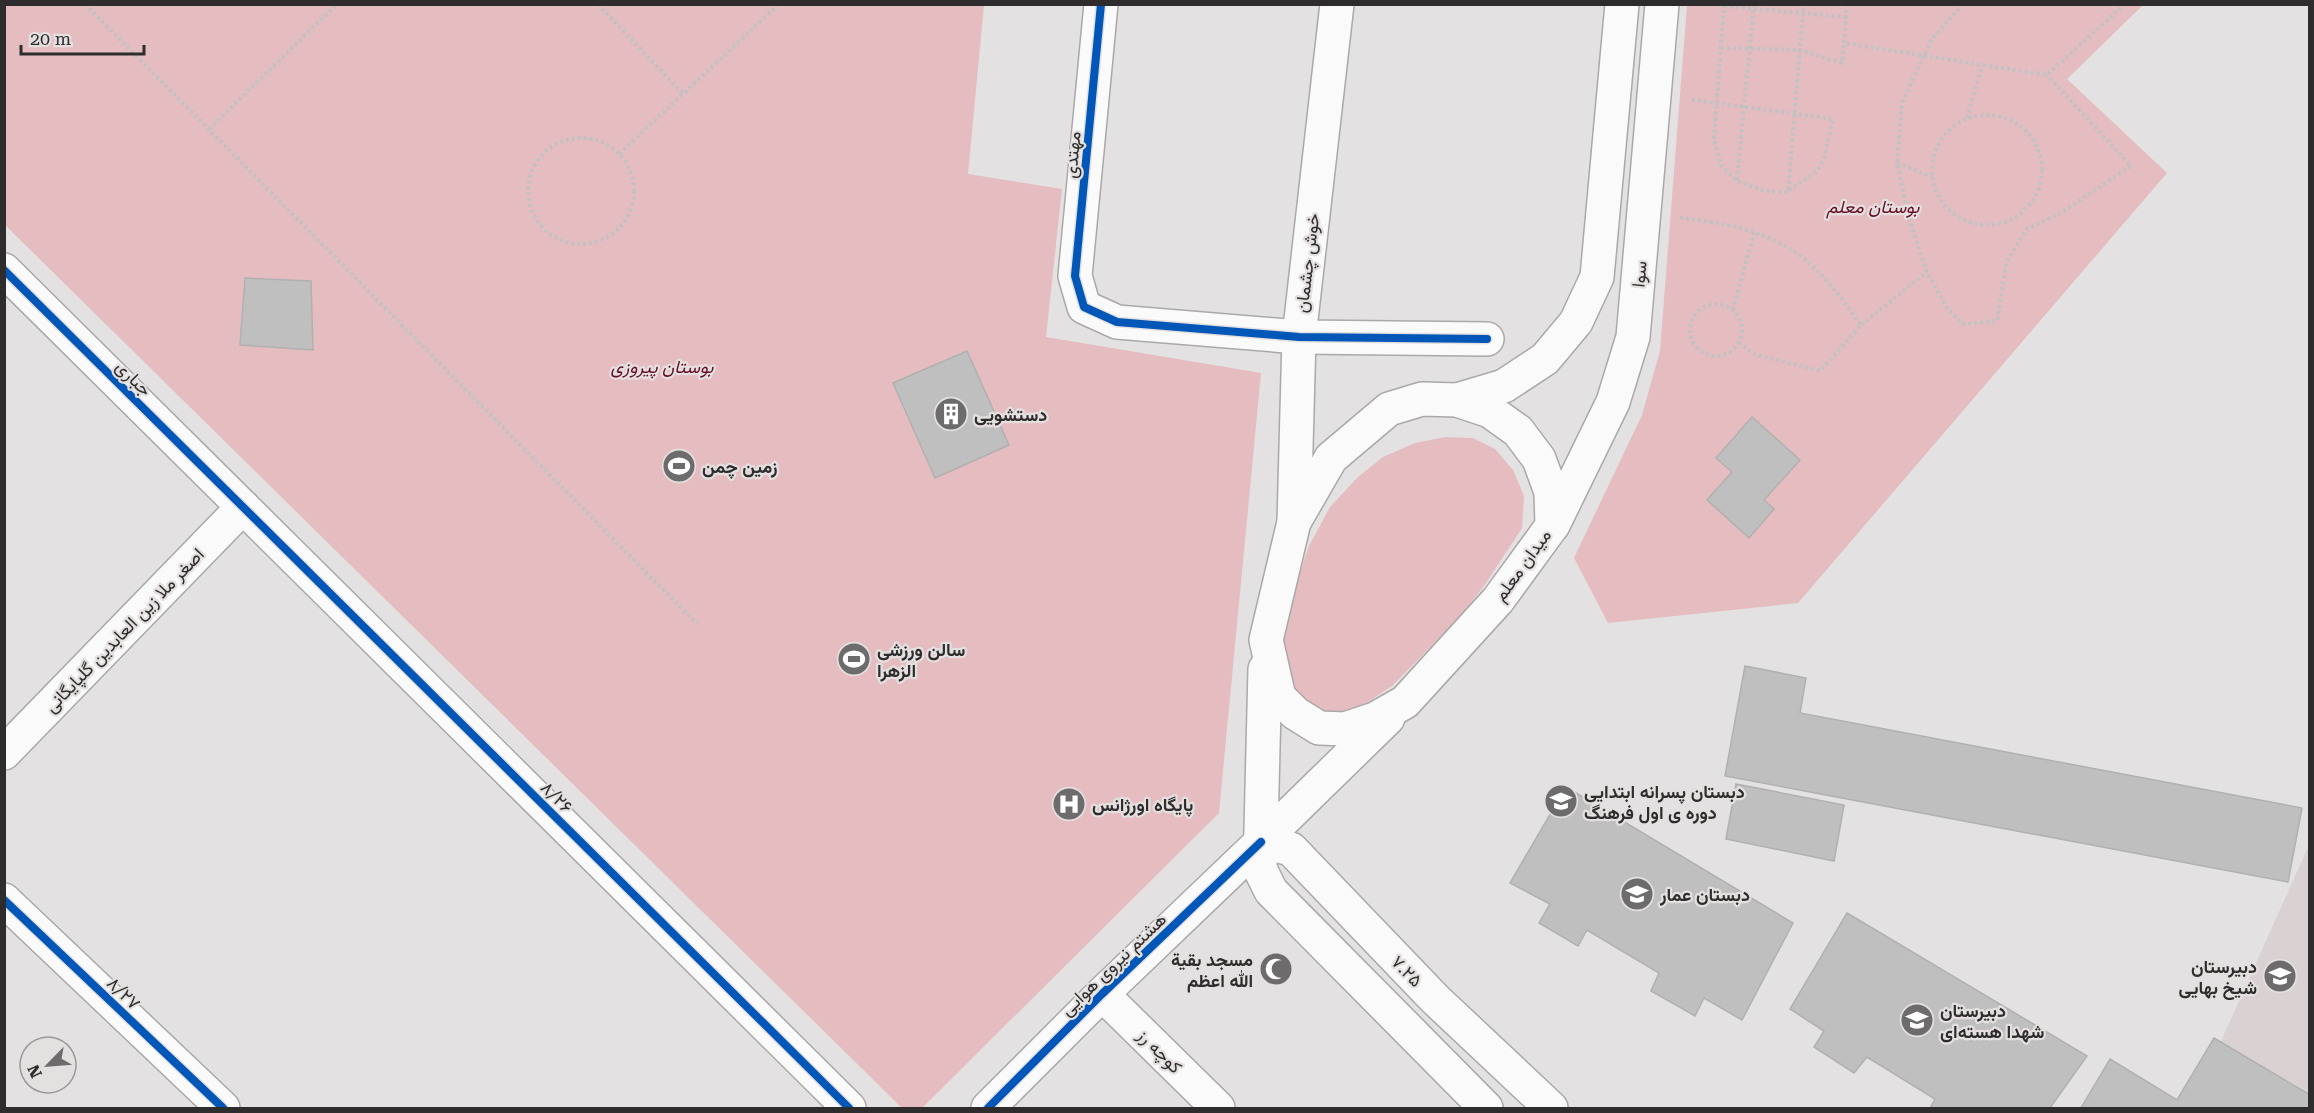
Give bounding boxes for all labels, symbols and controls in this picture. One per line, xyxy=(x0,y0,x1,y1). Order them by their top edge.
scale bar xyxy=(21,18,144,56)
text: 20 m xyxy=(30,28,71,49)
street label: مهتدی xyxy=(1059,131,1086,180)
park label: بوستان معلم xyxy=(1826,196,1920,219)
street label: خوش چشمان xyxy=(1290,212,1326,314)
street label: سوا xyxy=(1627,260,1652,288)
street label: جباری xyxy=(111,356,156,401)
park label: بوستان پیروزی xyxy=(611,356,714,379)
building icon: دستشویی xyxy=(933,396,969,432)
place label: دستشویی xyxy=(974,404,1047,426)
sports icon: زمین چمن xyxy=(661,448,697,484)
place label: زمین چمن xyxy=(702,456,777,479)
street label: میدان معلم xyxy=(1489,525,1557,606)
street label: اصغر ملا زین العابدین گلپایگانی xyxy=(40,543,209,718)
place label: سالن ورزشی الزهرا xyxy=(877,639,965,682)
sports icon: سالن ورزشی الزهرا xyxy=(836,641,872,677)
street label: ۸/۲۶ xyxy=(537,777,577,817)
place label: دبستان پسرانه ابتدایی دوره ی اول فرهنگ xyxy=(1584,781,1745,824)
school or university icon: دبستان پسرانه ابتدایی دوره ی اول فرهنگ xyxy=(1543,783,1579,819)
hospital icon: پایگاه اورژانس xyxy=(1051,786,1087,822)
place label: پایگاه اورژانس xyxy=(1092,794,1194,817)
school or university icon: دبستان عمار xyxy=(1619,876,1655,912)
place label: دبستان عمار xyxy=(1659,884,1750,906)
street label: هشتم نیروی هوایی xyxy=(1056,908,1172,1021)
place label: مسجد بقیة الله اعظم xyxy=(1171,949,1253,993)
mosque icon: مسجد بقیة الله اعظم xyxy=(1258,951,1294,987)
street label: ۷.۲۵ xyxy=(1387,951,1427,991)
place label: دبیرستان شیخ بهایی xyxy=(2179,956,2257,1000)
school or university icon: دبیرستان شیخ بهایی xyxy=(2262,958,2298,994)
street label: ۸/۲۷ xyxy=(103,972,145,1014)
place label: دبیرستان شهدا هسته‌ای xyxy=(1940,1000,2044,1043)
school or university icon: دبیرستان شهدا هسته‌ای xyxy=(1899,1002,1935,1038)
street label: کوچه رز xyxy=(1131,1024,1187,1079)
north arrow xyxy=(18,1035,78,1095)
text: N xyxy=(24,1062,46,1081)

